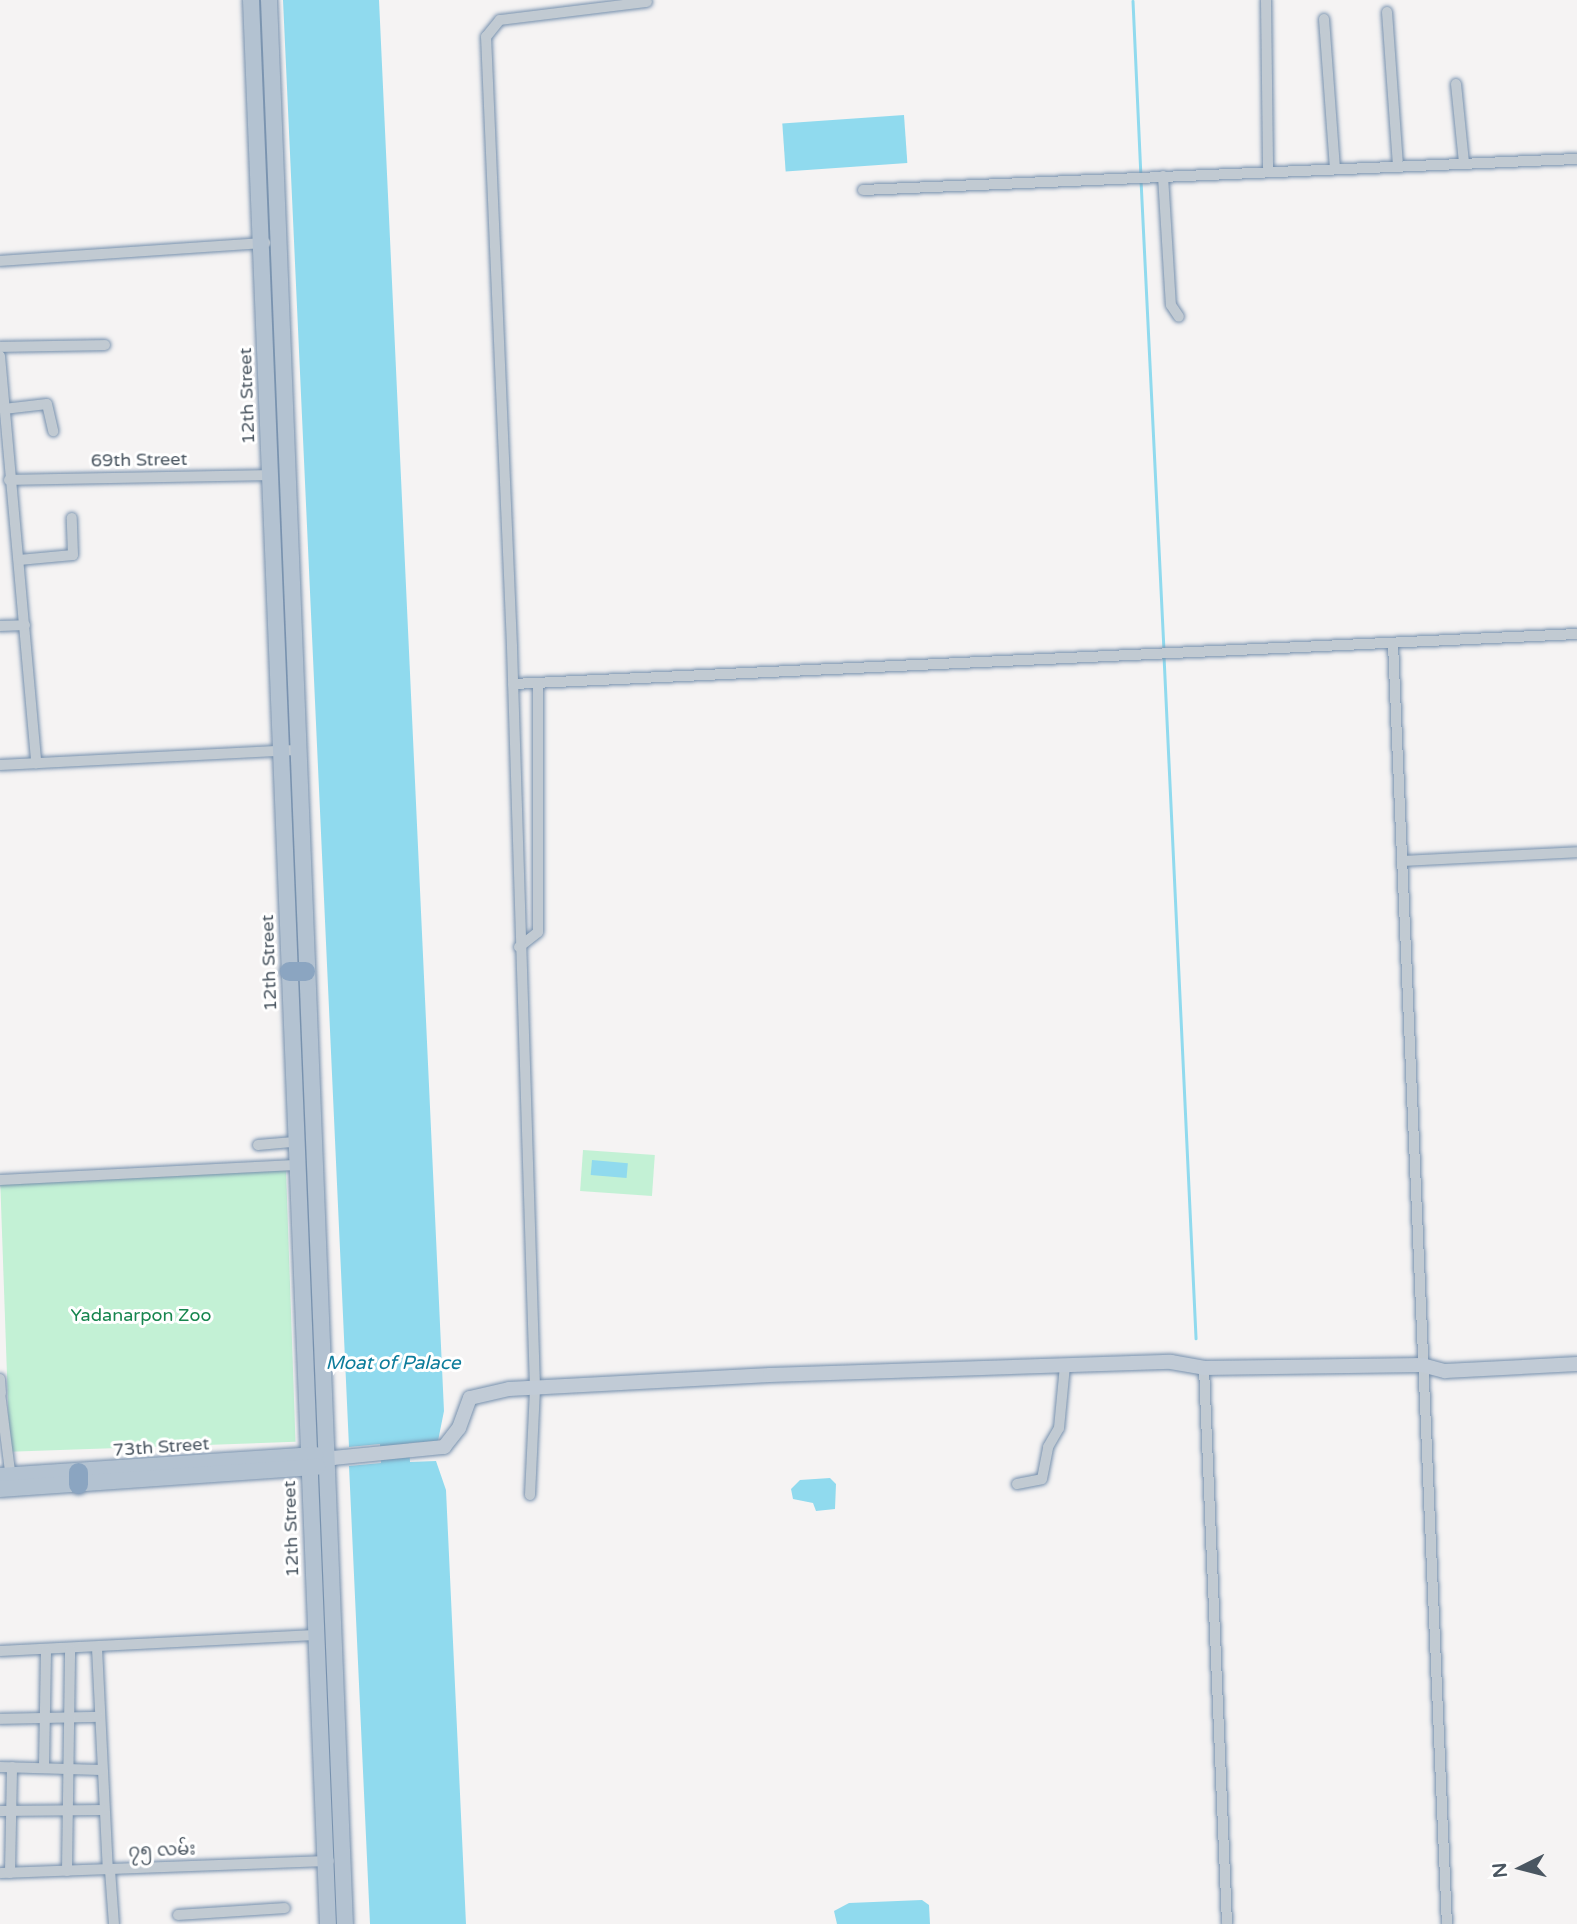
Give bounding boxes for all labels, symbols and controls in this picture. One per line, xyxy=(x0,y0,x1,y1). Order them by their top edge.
street label: 12th Street xyxy=(235,347,259,445)
street label: 69th Street xyxy=(91,448,187,472)
street label: 12th Street xyxy=(257,914,281,1012)
park label: Yadanarpon Zoo xyxy=(71,1304,211,1326)
water label: Moat of Palace xyxy=(325,1353,461,1375)
street label: 73th Street xyxy=(112,1433,210,1461)
street label: 12th Street xyxy=(279,1480,303,1578)
north arrow xyxy=(1486,1833,1556,1903)
street label: ၇၅ လမ်း xyxy=(128,1838,196,1862)
text: N xyxy=(1488,1861,1512,1879)

